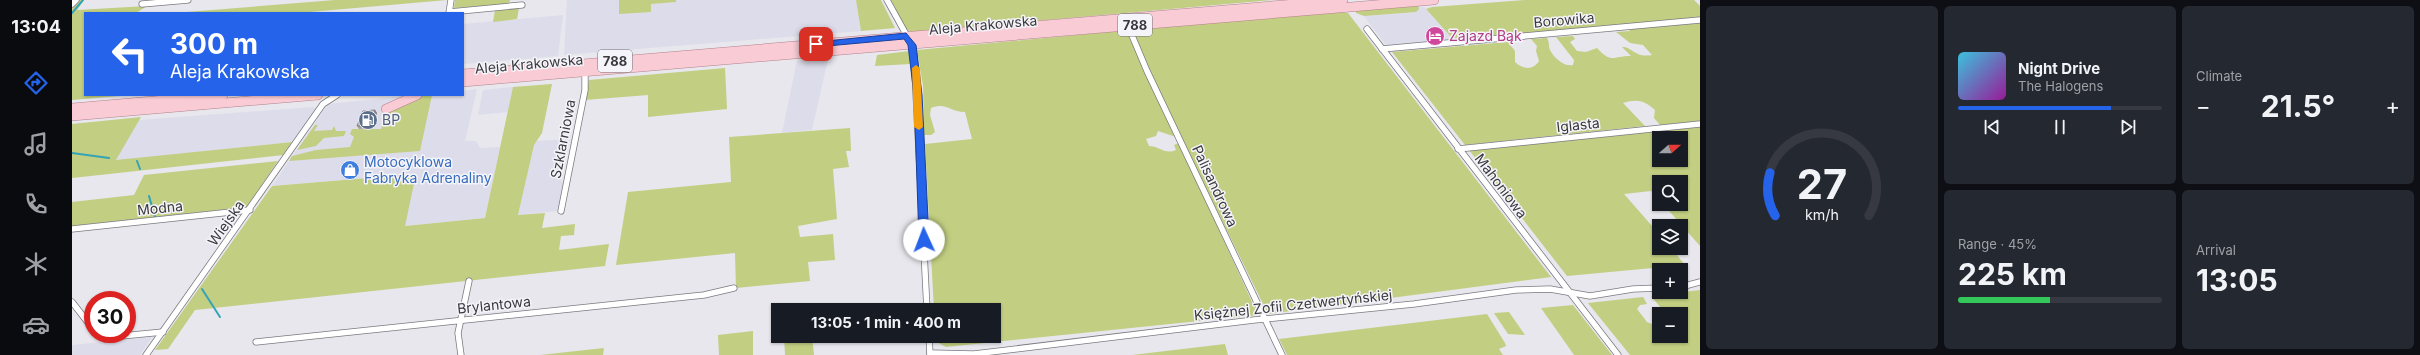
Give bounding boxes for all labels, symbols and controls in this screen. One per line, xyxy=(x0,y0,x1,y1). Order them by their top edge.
street label: Borowika xyxy=(1533,8,1595,31)
street label: Aleja Krakowska xyxy=(928,11,1038,38)
road number: 788 xyxy=(1118,14,1152,36)
text: 13:04 xyxy=(11,16,61,37)
hotel icon: Zajazd Bąk xyxy=(1424,25,1446,47)
text: 300 m xyxy=(170,27,258,61)
pin xyxy=(799,27,833,61)
place label: Zajazd Bąk xyxy=(1449,27,1522,44)
icon: left xyxy=(104,28,156,80)
icon: arrive xyxy=(805,33,827,55)
street label: Aleja Krakowska xyxy=(474,50,584,77)
road number: 788 xyxy=(598,50,632,72)
text: Night Drive xyxy=(2018,59,2100,78)
text: Aleja Krakowska xyxy=(170,61,310,82)
text: Climate xyxy=(2196,68,2242,84)
icon: directions xyxy=(22,69,50,97)
text: The Halogens xyxy=(2018,78,2103,94)
text: 21.5° xyxy=(2261,88,2335,124)
text: − xyxy=(2196,93,2211,119)
text: + xyxy=(2385,93,2400,119)
street label: Szklarniowa xyxy=(547,98,579,180)
fuel station icon: BP xyxy=(357,109,379,131)
place label: BP xyxy=(382,111,400,128)
street label: Iglasta xyxy=(1555,114,1600,135)
icon: previous xyxy=(1981,116,2003,138)
icon: pause xyxy=(2049,116,2071,138)
icon: next xyxy=(2117,116,2139,138)
icon: music xyxy=(22,130,50,158)
north arrow xyxy=(1652,131,1688,167)
map controls xyxy=(1652,131,1688,343)
street label: Palisandrowa xyxy=(1189,142,1242,229)
street label: Mahoniowa xyxy=(1472,150,1531,221)
place label: Motocyklowa Fabryka Adrenaliny xyxy=(364,153,492,186)
text: 27 xyxy=(1797,158,1847,208)
shop icon: Motocyklowa Fabryka Adrenaliny xyxy=(339,159,361,181)
button: search xyxy=(1652,175,1688,211)
icon: phone xyxy=(22,190,50,218)
street label: Modna xyxy=(136,197,184,218)
street label: Wiejska xyxy=(204,197,247,249)
text: km/h xyxy=(1805,205,1839,222)
position arrow xyxy=(903,219,945,261)
button: layers xyxy=(1652,219,1688,255)
text: Range · 45% xyxy=(1958,236,2037,252)
text: Arrival xyxy=(2196,242,2236,258)
icon: climate xyxy=(22,250,50,278)
text: 225 km xyxy=(1958,256,2067,292)
text: 13:05 xyxy=(2196,262,2278,298)
button: + xyxy=(1652,263,1688,299)
street label: Księżnej Zofii Czetwertyńskiej xyxy=(1193,286,1393,323)
speed limit sign: 30 xyxy=(84,291,136,343)
street label: Brylantowa xyxy=(456,292,532,317)
button: − xyxy=(1652,307,1688,343)
icon: car xyxy=(22,311,50,339)
text: 13:05 · 1 min · 400 m xyxy=(811,313,961,332)

